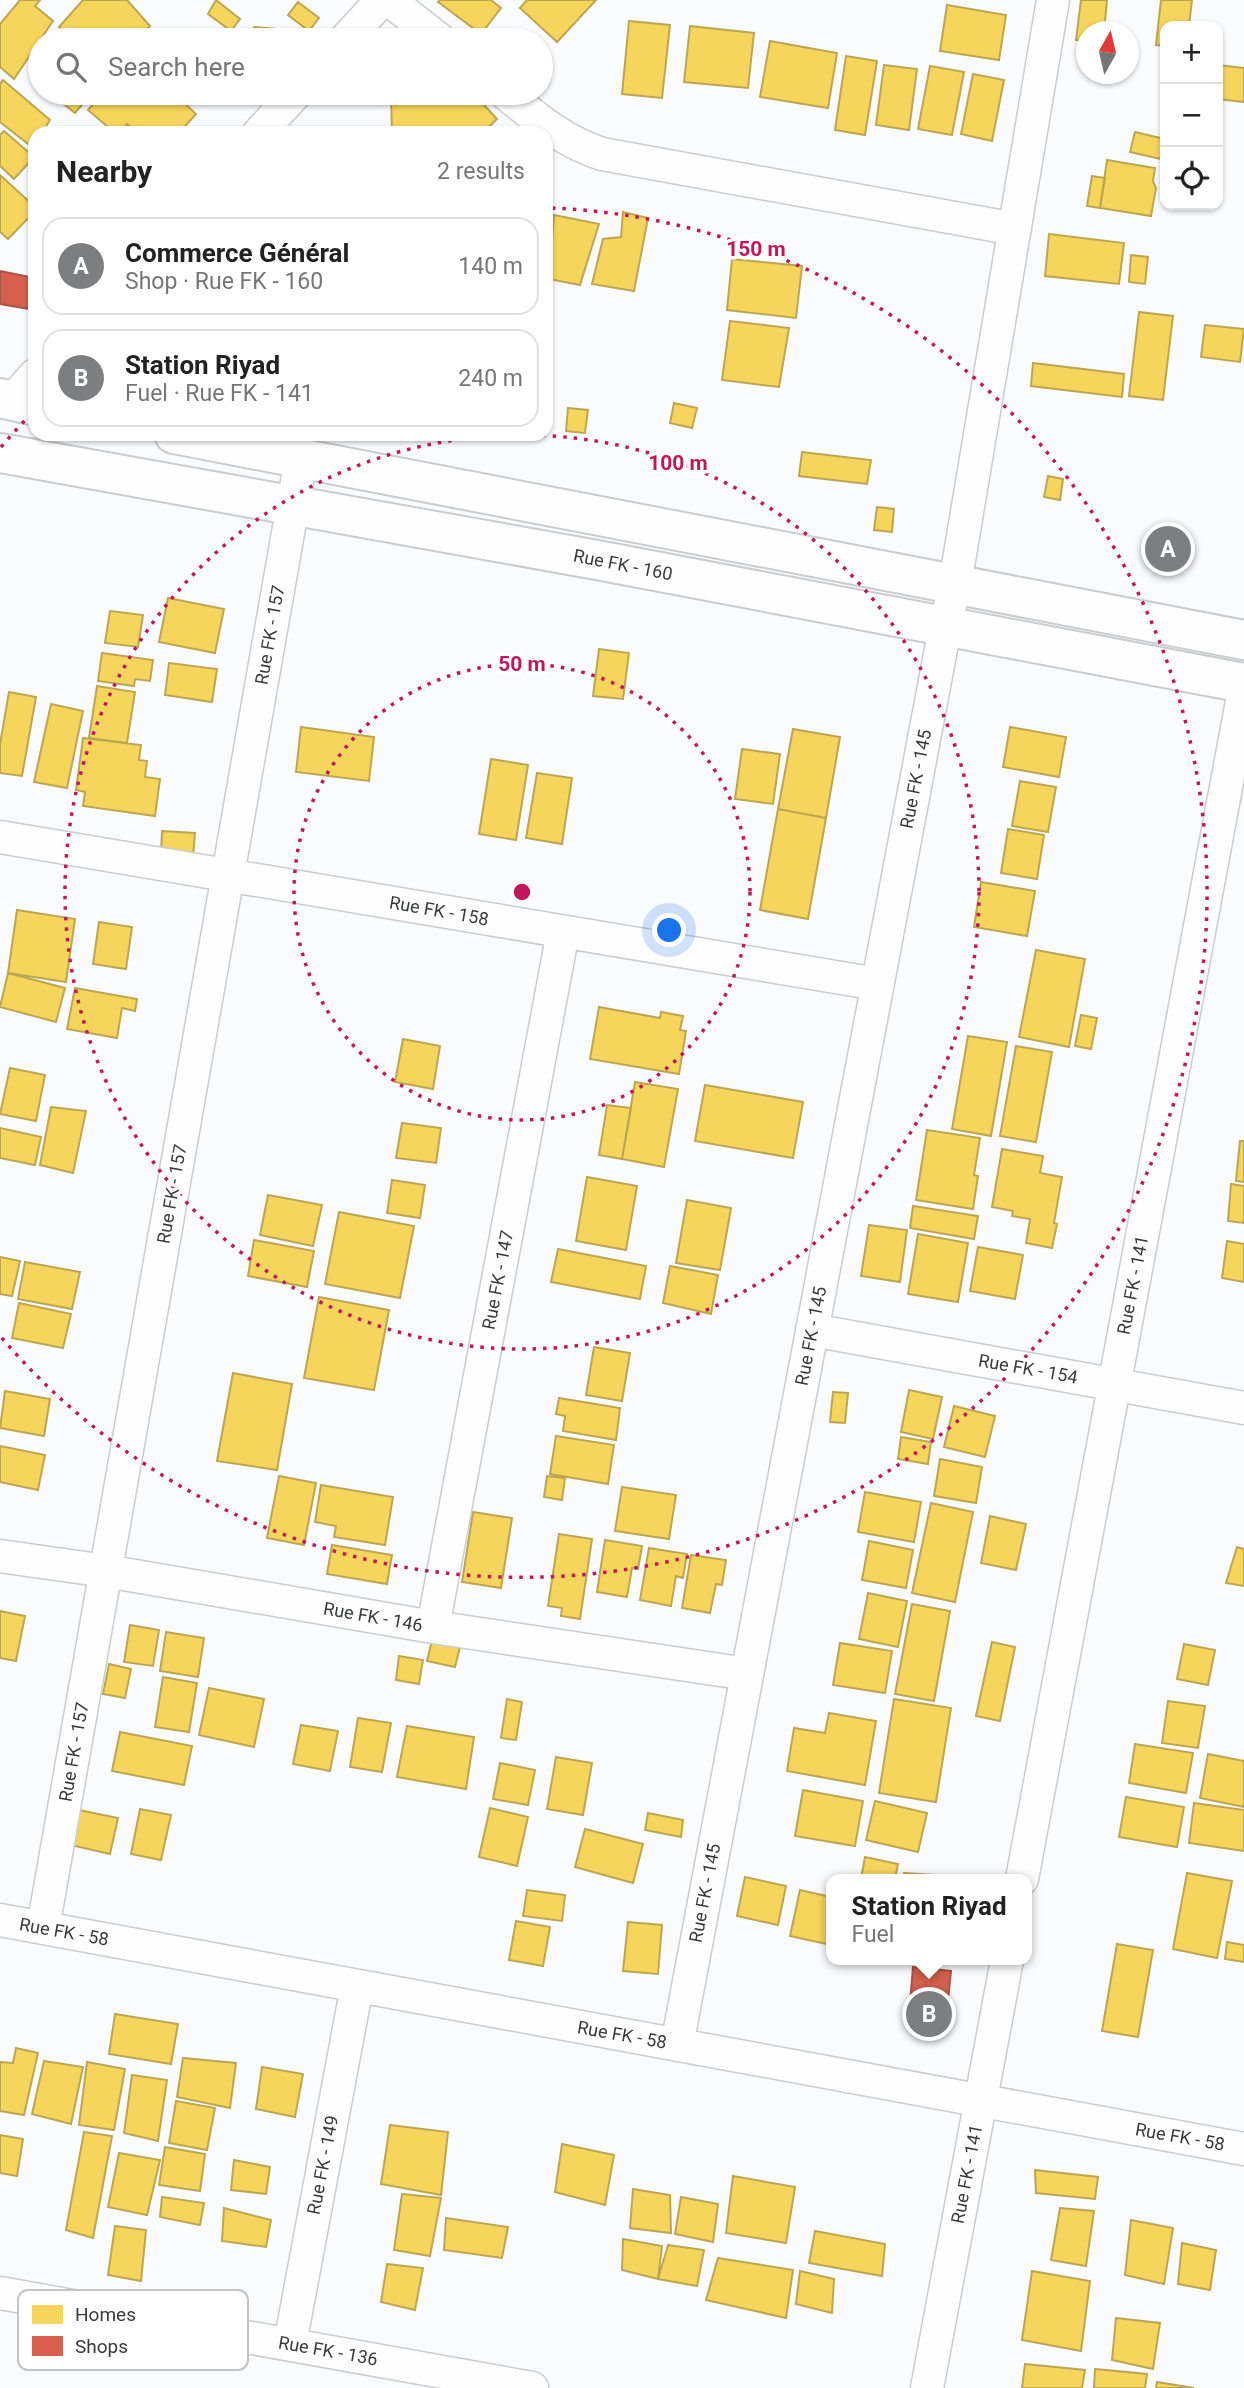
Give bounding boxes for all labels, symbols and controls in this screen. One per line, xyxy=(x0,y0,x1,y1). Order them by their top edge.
north arrow xyxy=(1076,21,1139,84)
map controls xyxy=(1160,21,1223,210)
button: + xyxy=(1160,21,1223,84)
search box xyxy=(28,28,553,105)
icon: search xyxy=(52,48,90,86)
text: Search here xyxy=(108,52,245,82)
button: − xyxy=(1160,84,1223,147)
button: locate xyxy=(1160,147,1223,210)
text: Nearby xyxy=(56,154,152,189)
text: 2 results xyxy=(437,158,525,185)
text: 150 m xyxy=(726,237,786,261)
text: Commerce Général xyxy=(125,238,349,268)
text: A xyxy=(73,253,89,280)
text: 140 m xyxy=(458,253,523,280)
text: Shop · Rue FK - 160 xyxy=(125,268,323,295)
text: Station Riyad xyxy=(125,350,280,380)
text: B xyxy=(74,365,88,392)
text: 240 m xyxy=(458,365,523,392)
text: Fuel · Rue FK - 141 xyxy=(125,380,314,407)
text: 100 m xyxy=(648,451,708,475)
pin: A xyxy=(1145,523,1191,575)
street label: Rue FK - 160 xyxy=(572,545,674,584)
street label: Rue FK - 157 xyxy=(250,584,289,686)
text: 50 m xyxy=(498,652,546,676)
street label: Rue FK - 145 xyxy=(896,728,935,830)
centre of rings xyxy=(510,880,534,904)
street label: Rue FK - 158 xyxy=(388,891,490,930)
your location xyxy=(652,913,686,947)
street label: Rue FK - 157 xyxy=(152,1143,191,1245)
street label: Rue FK - 147 xyxy=(478,1229,517,1331)
street label: Rue FK - 141 xyxy=(1113,1234,1152,1336)
street label: Rue FK - 145 xyxy=(791,1285,830,1387)
street label: Rue FK - 154 xyxy=(977,1349,1079,1388)
street label: Rue FK - 146 xyxy=(322,1597,424,1636)
street label: Rue FK - 157 xyxy=(54,1701,93,1803)
street label: Rue FK - 145 xyxy=(685,1842,724,1944)
popup xyxy=(826,1874,1032,1965)
text: Station Riyad xyxy=(851,1891,1007,1921)
street label: Rue FK - 58 xyxy=(18,1913,110,1950)
text: Fuel xyxy=(851,1921,894,1948)
pin: B xyxy=(906,1988,952,2040)
street label: Rue FK - 58 xyxy=(576,2016,668,2053)
street label: Rue FK - 149 xyxy=(303,2114,342,2216)
street label: Rue FK - 58 xyxy=(1134,2118,1226,2155)
street label: Rue FK - 141 xyxy=(947,2123,986,2225)
legend xyxy=(18,2290,248,2370)
text: Homes xyxy=(75,2303,136,2326)
street label: Rue FK - 136 xyxy=(277,2331,379,2370)
text: Shops xyxy=(75,2335,128,2358)

